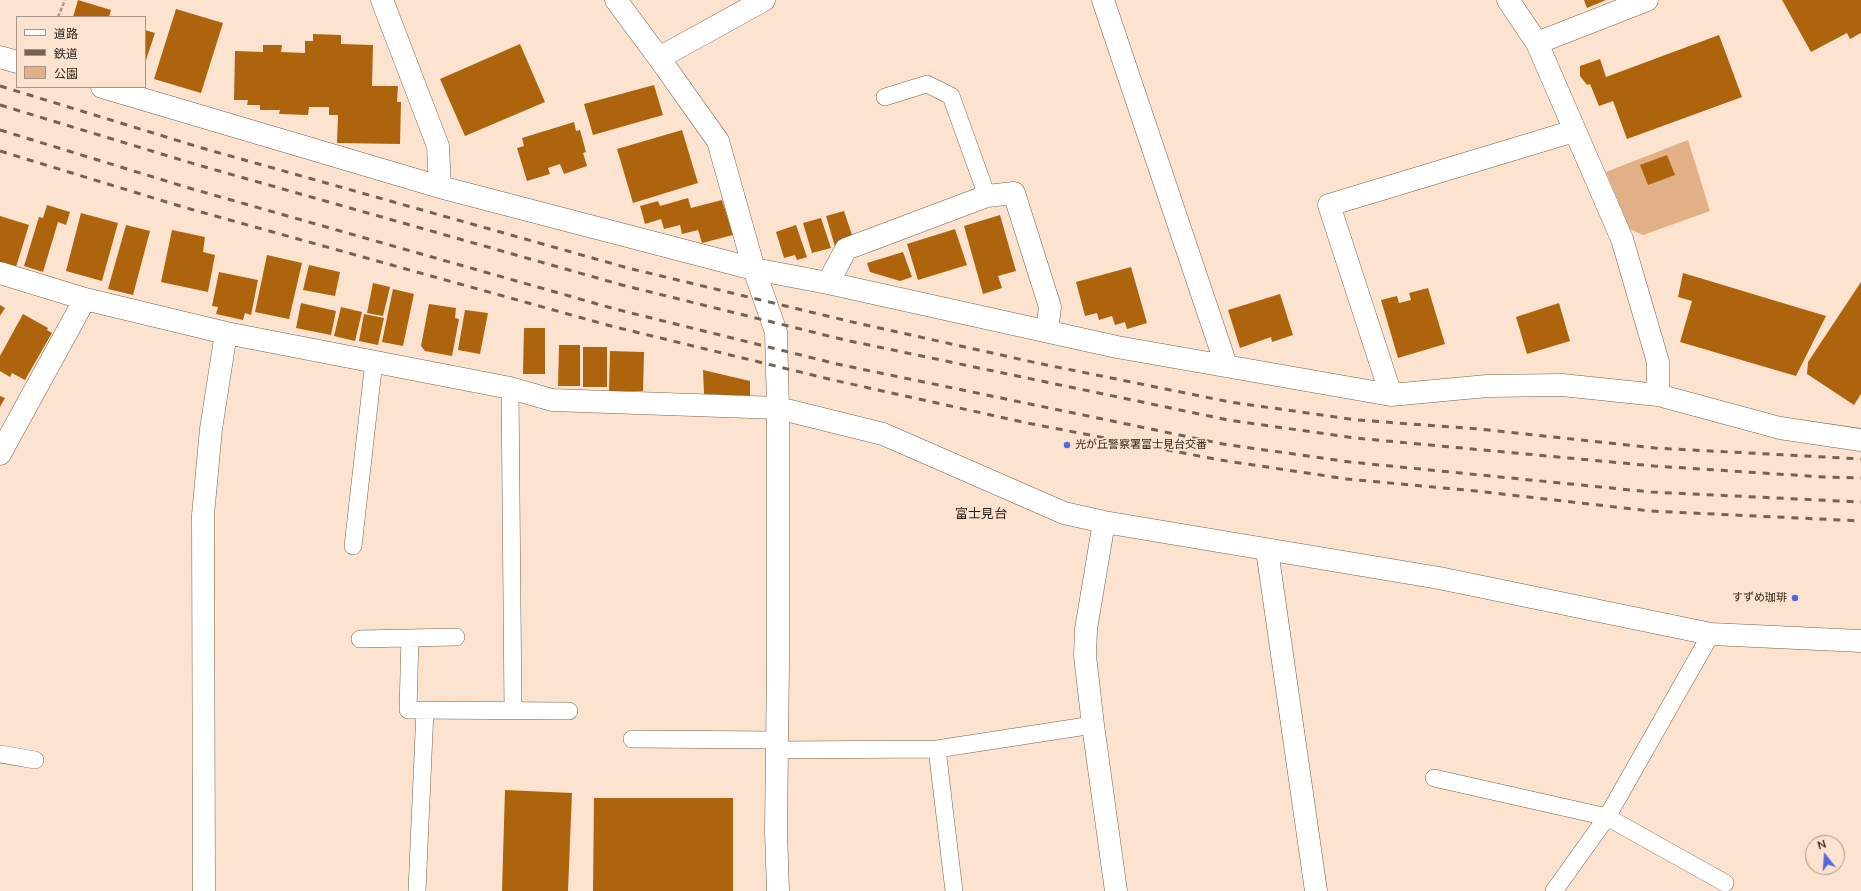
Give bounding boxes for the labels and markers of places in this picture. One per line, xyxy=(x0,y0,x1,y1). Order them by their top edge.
place label: 光が丘警察署富士見台交番 xyxy=(1075,438,1207,452)
marker: 光が丘警察署富士見台交番 xyxy=(1062,440,1072,450)
place label: すずめ珈琲 xyxy=(1732,591,1787,605)
marker: すずめ珈琲 xyxy=(1790,593,1800,603)

